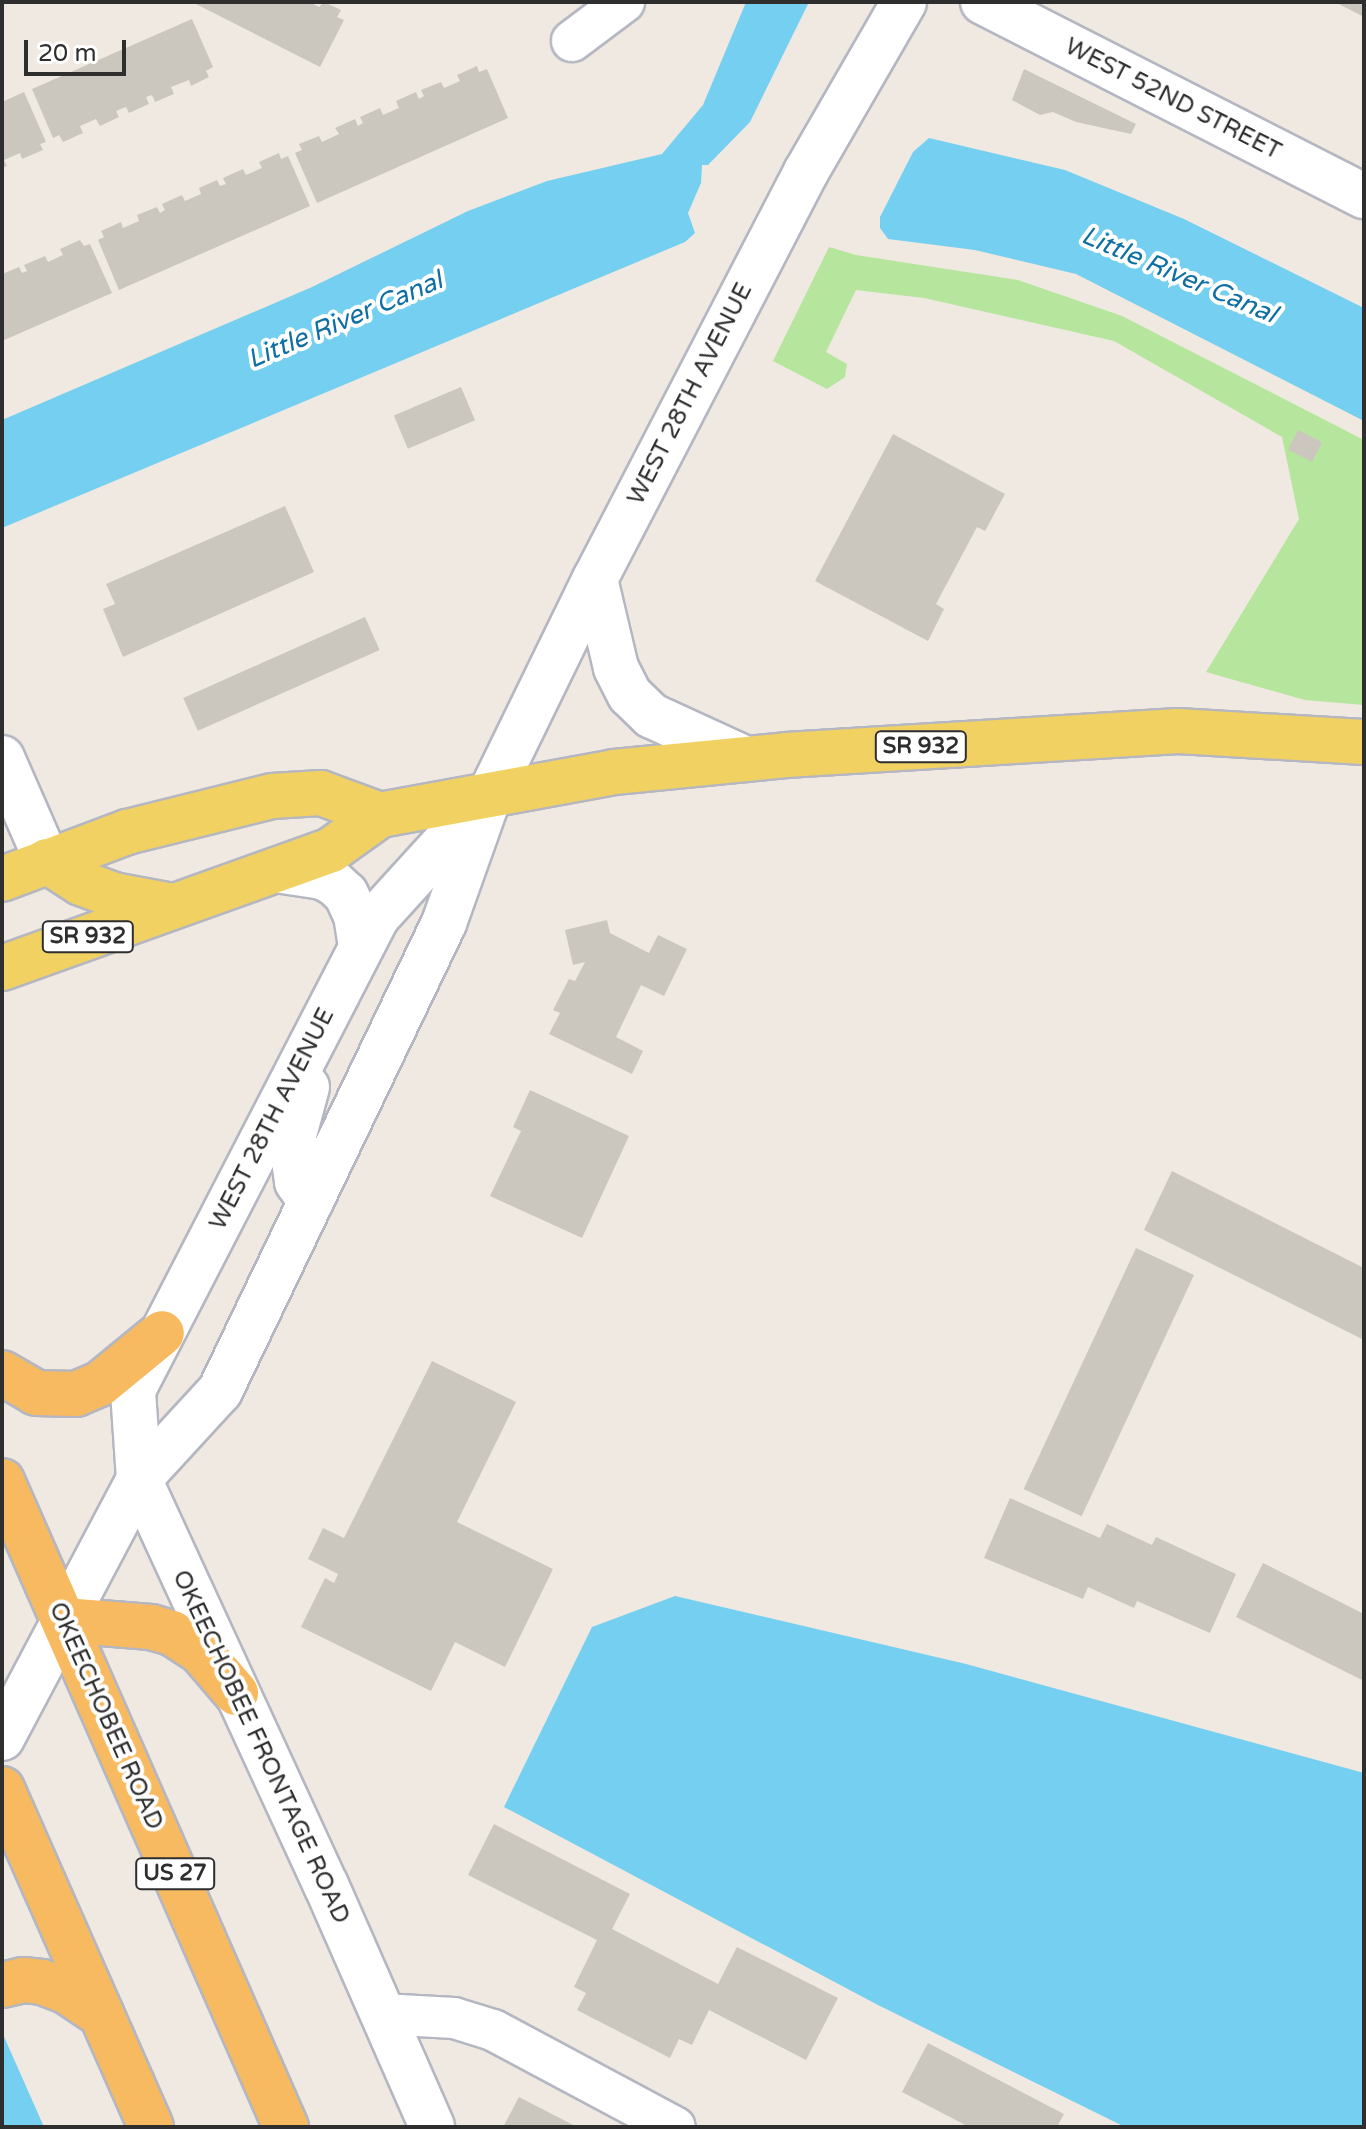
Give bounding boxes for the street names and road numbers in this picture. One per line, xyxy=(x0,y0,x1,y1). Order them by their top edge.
street label: WEST 52ND STREET xyxy=(1060,32,1286,166)
street label: WEST 28TH AVENUE xyxy=(622,278,758,510)
road number: SR 932 xyxy=(873,729,969,765)
road number: SR 932 xyxy=(40,919,136,955)
street label: WEST 28TH AVENUE xyxy=(204,1003,340,1235)
street label: OKEECHOBEE FRONTAGE ROAD xyxy=(166,1566,356,1928)
street label: OKEECHOBEE ROAD xyxy=(43,1598,169,1834)
road number: US 27 xyxy=(135,1856,215,1892)

